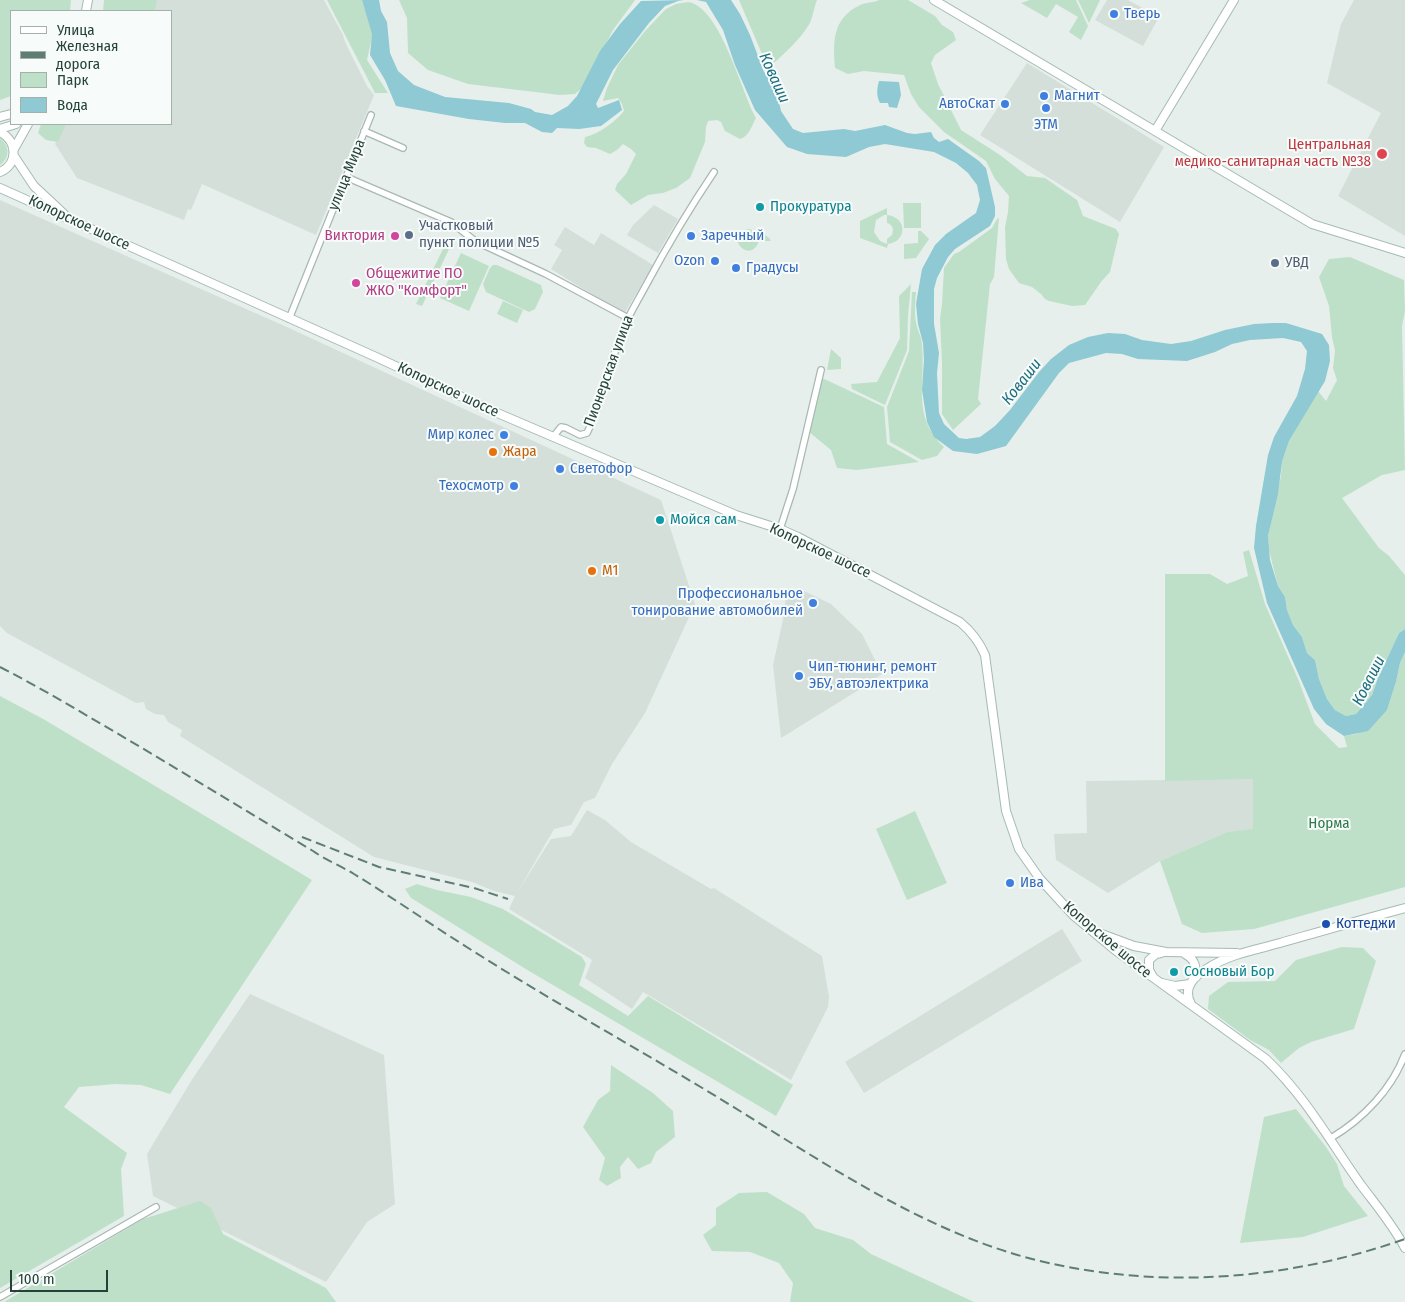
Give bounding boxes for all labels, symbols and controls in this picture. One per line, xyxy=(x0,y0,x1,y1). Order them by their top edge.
place label: Тверь xyxy=(1124,5,1160,23)
marker: Тверь xyxy=(1108,8,1120,20)
legend xyxy=(10,10,172,125)
text: Улица xyxy=(57,21,95,39)
text: Железная дорога xyxy=(56,37,118,73)
water label: Коваши xyxy=(754,50,794,106)
text: Парк xyxy=(57,71,88,89)
place label: Магнит xyxy=(1054,87,1100,105)
marker: Магнит xyxy=(1038,90,1050,102)
place label: АвтоСкат xyxy=(939,95,995,113)
text: Вода xyxy=(57,96,88,114)
marker: АвтоСкат xyxy=(999,98,1011,110)
marker: ЭТМ xyxy=(1040,102,1052,114)
place label: ЭТМ xyxy=(1034,116,1058,134)
place label: Центральная медико-санитарная часть №38 xyxy=(1175,136,1371,171)
street label: улица Мира xyxy=(325,137,369,213)
marker: Центральная медико-санитарная часть №38 xyxy=(1375,147,1389,161)
street label: Копорское шоссе xyxy=(25,192,133,254)
place label: Прокуратура xyxy=(770,198,852,216)
marker: Прокуратура xyxy=(754,201,766,213)
place label: Участковый пункт полиции №5 xyxy=(419,217,539,252)
place label: Виктория xyxy=(325,227,385,245)
place label: Заречный xyxy=(701,227,764,245)
marker: Участковый пункт полиции №5 xyxy=(403,229,415,241)
marker: Виктория xyxy=(389,230,401,242)
marker: Заречный xyxy=(685,230,697,242)
place label: Ozon xyxy=(674,252,705,270)
place label: УВД xyxy=(1285,254,1309,272)
marker: Ozon xyxy=(709,255,721,267)
marker: УВД xyxy=(1269,257,1281,269)
place label: Градусы xyxy=(746,259,799,277)
marker: Градусы xyxy=(730,262,742,274)
place label: Общежитие ПО ЖКО "Комфорт" xyxy=(366,265,467,300)
marker: Общежитие ПО ЖКО "Комфорт" xyxy=(350,277,362,289)
street label: Пионерская улица xyxy=(580,313,638,429)
water label: Коваши xyxy=(998,355,1046,409)
street label: Копорское шоссе xyxy=(394,359,502,421)
place label: Мир колес xyxy=(428,426,494,444)
marker: Мир колес xyxy=(498,429,510,441)
place label: Жара xyxy=(503,443,537,461)
marker: Жара xyxy=(487,446,499,458)
place label: Светофор xyxy=(570,460,632,478)
marker: Светофор xyxy=(554,463,566,475)
place label: Техосмотр xyxy=(439,477,504,495)
marker: Техосмотр xyxy=(508,480,520,492)
place label: Мойся сам xyxy=(670,511,737,529)
marker: Мойся сам xyxy=(654,514,666,526)
street label: Копорское шоссе xyxy=(766,520,874,582)
place label: М1 xyxy=(602,562,618,580)
marker: М1 xyxy=(586,565,598,577)
place label: Профессиональное тонирование автомобилей xyxy=(632,585,803,620)
marker: Профессиональное тонирование автомобилей xyxy=(807,597,819,609)
water label: Коваши xyxy=(1348,653,1390,709)
place label: Чип-тюнинг, ремонт ЭБУ, автоэлектрика xyxy=(809,658,937,693)
marker: Чип-тюнинг, ремонт ЭБУ, автоэлектрика xyxy=(793,670,805,682)
park label: Норма xyxy=(1308,815,1350,833)
place label: Ива xyxy=(1020,874,1044,892)
marker: Ива xyxy=(1004,877,1016,889)
street label: Копорское шоссе xyxy=(1059,898,1155,982)
place label: Коттеджи xyxy=(1336,915,1396,933)
marker: Коттеджи xyxy=(1320,918,1332,930)
place label: Сосновый Бор xyxy=(1184,963,1274,981)
marker: Сосновый Бор xyxy=(1168,966,1180,978)
scale bar xyxy=(12,1260,110,1292)
text: 100 m xyxy=(18,1270,55,1288)

